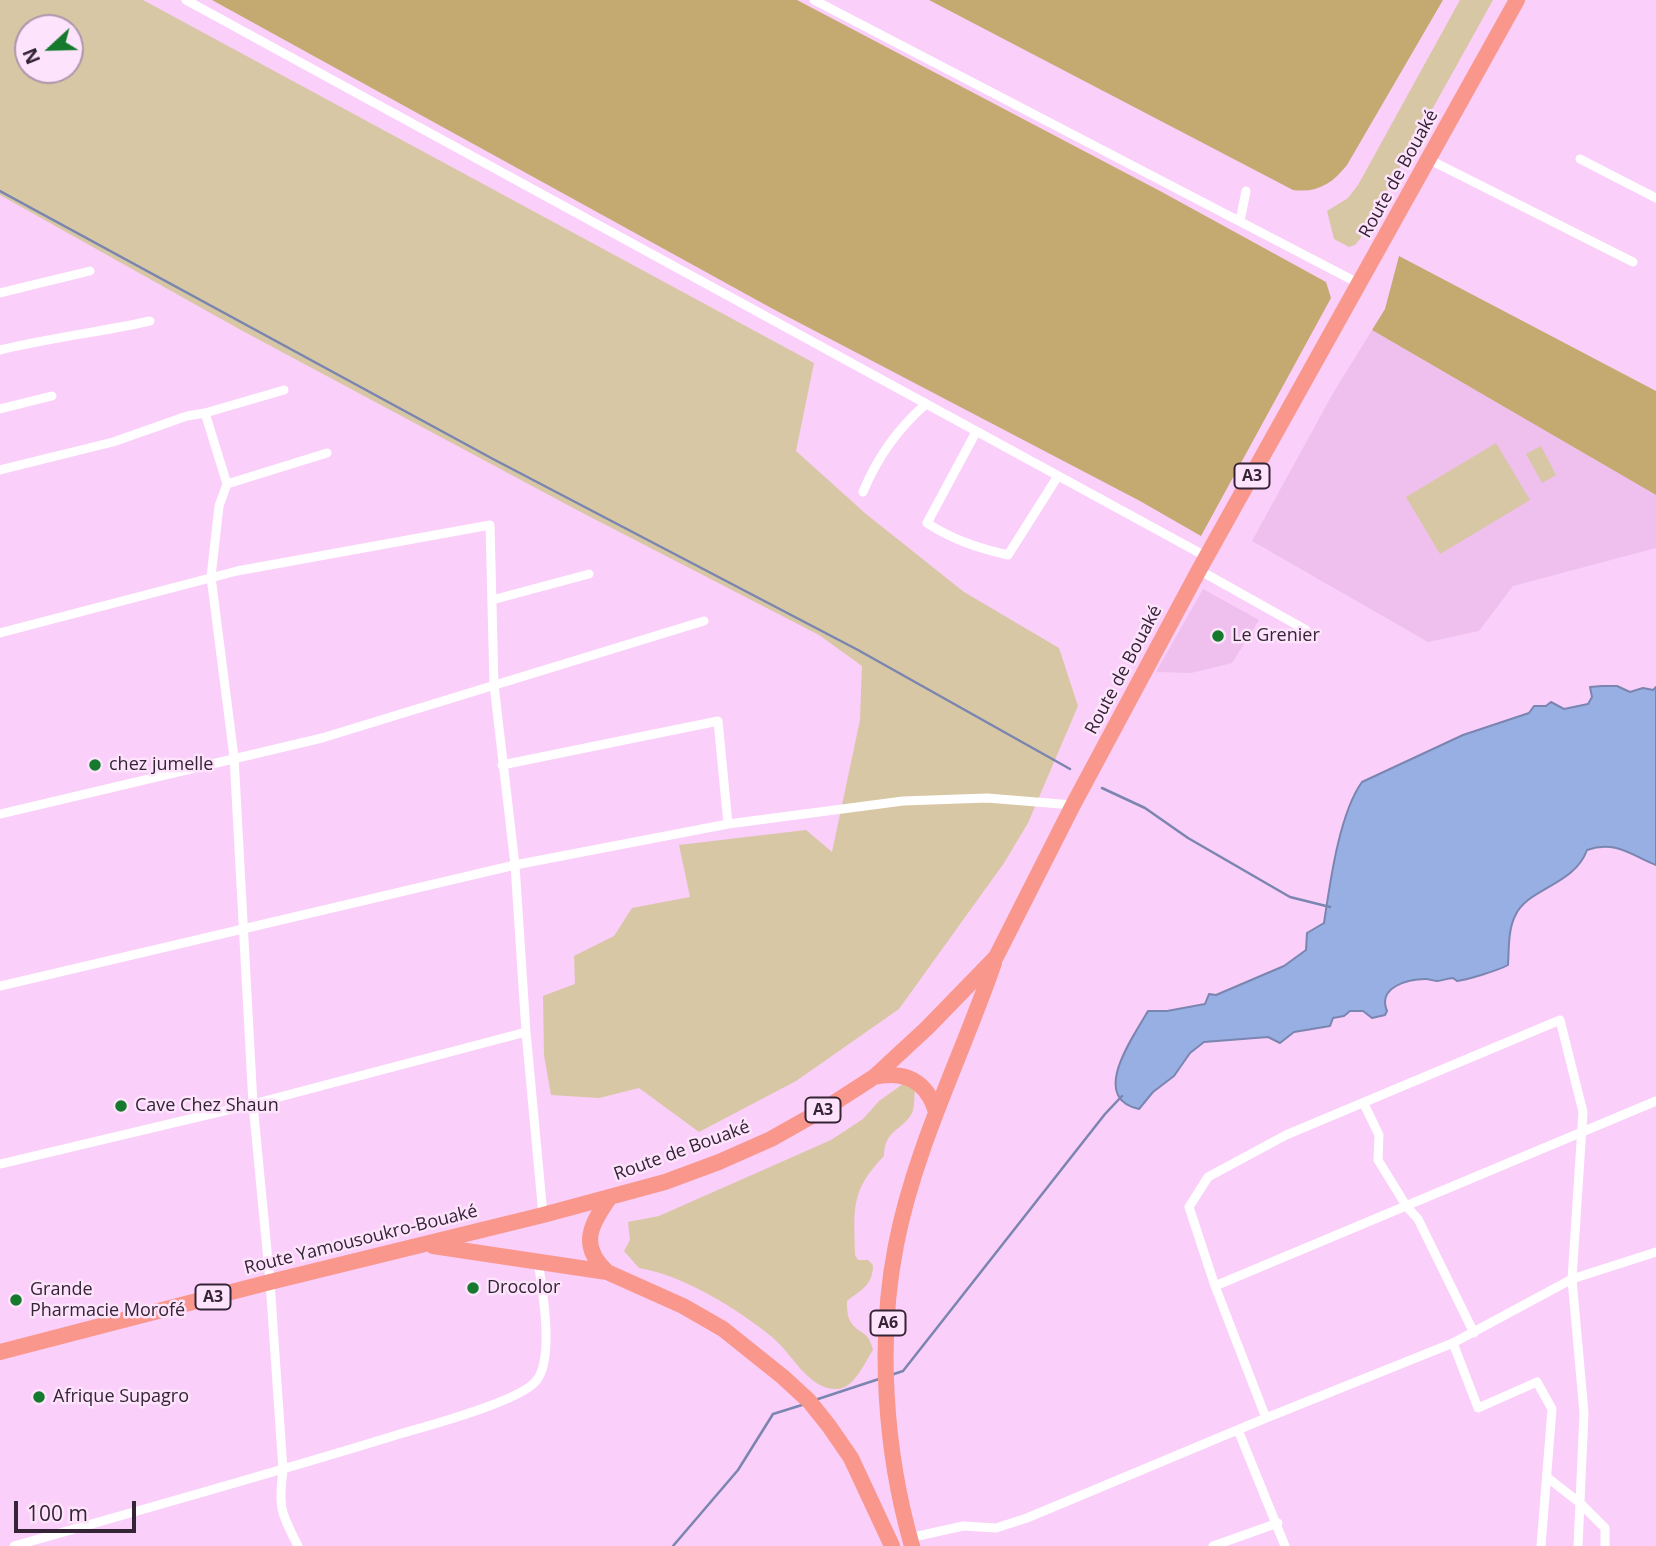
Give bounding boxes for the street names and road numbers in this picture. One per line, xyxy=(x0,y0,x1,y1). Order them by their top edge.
street label: Route de Bouaké xyxy=(1355,106,1443,242)
road number: A3 xyxy=(1234,463,1270,489)
street label: Route de Bouaké xyxy=(1081,602,1167,738)
road number: A3 xyxy=(806,1098,840,1122)
street label: Route de Bouaké xyxy=(611,1116,753,1186)
street label: Route Yamousoukro-Bouaké xyxy=(242,1201,480,1279)
road number: A3 xyxy=(196,1284,230,1310)
road number: A6 xyxy=(870,1310,906,1336)

